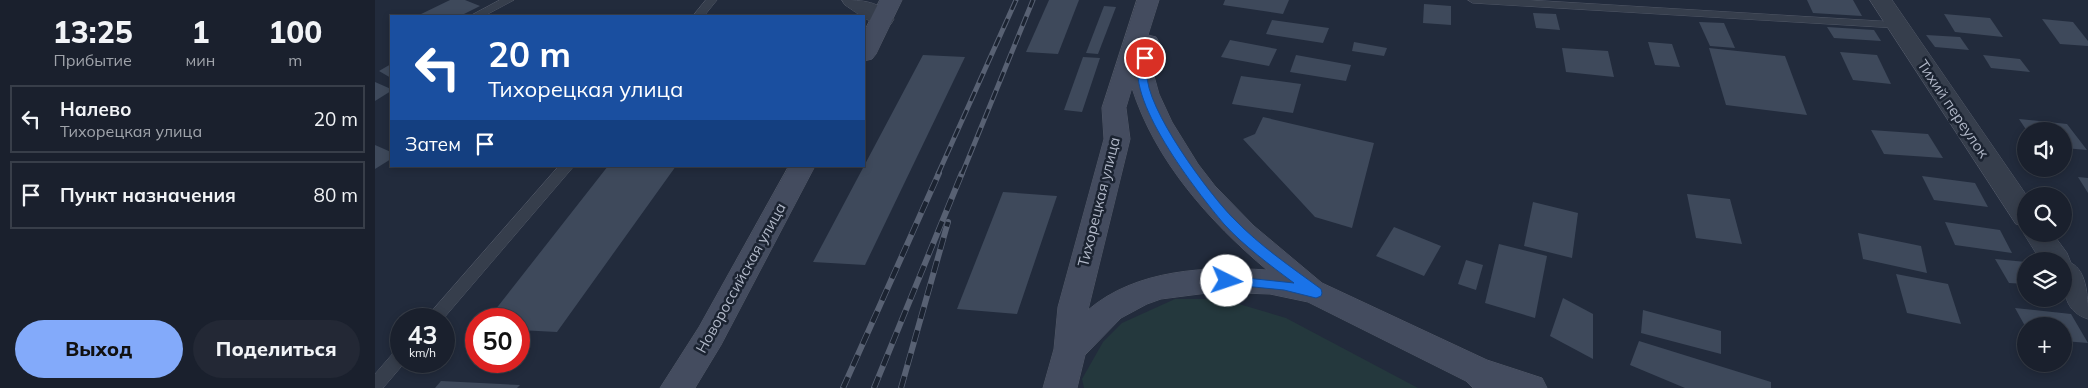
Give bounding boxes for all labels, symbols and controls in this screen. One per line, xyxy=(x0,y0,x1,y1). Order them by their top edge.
text: 13:25 xyxy=(53,13,133,51)
text: 1 xyxy=(191,13,209,51)
text: 100 xyxy=(268,13,322,51)
text: 20 m xyxy=(488,32,571,76)
icon: left xyxy=(405,35,470,100)
pin xyxy=(1124,37,1166,79)
icon: arrive xyxy=(1131,44,1159,72)
text: Прибытие xyxy=(54,50,132,70)
text: мин xyxy=(185,50,215,70)
text: m xyxy=(288,50,302,70)
street label: Тихий переулок xyxy=(1913,56,1994,162)
text: Тихорецкая улица xyxy=(488,75,683,103)
text: Налево xyxy=(60,97,132,121)
icon: left xyxy=(17,105,45,133)
text: 20 m xyxy=(314,107,358,131)
text: Тихорецкая улица xyxy=(60,121,202,141)
map controls xyxy=(2017,122,2072,372)
button: sound xyxy=(2017,122,2072,177)
icon: arrive xyxy=(471,130,499,158)
text: Затем xyxy=(405,132,461,156)
street label: Тихорецкая улица xyxy=(1073,135,1124,269)
icon: arrive xyxy=(17,181,45,209)
text: Пункт назначения xyxy=(60,183,236,207)
text: 80 m xyxy=(314,183,358,207)
button: search xyxy=(2017,187,2072,242)
street label: Новороссийская улица xyxy=(691,199,790,356)
button: layers xyxy=(2017,252,2072,307)
position arrow xyxy=(1200,254,1252,306)
speed limit sign: 50 xyxy=(465,308,530,373)
button: + xyxy=(2017,317,2072,372)
text: 43 xyxy=(407,319,438,350)
button: Выход xyxy=(15,320,183,378)
button: Поделиться xyxy=(193,320,360,378)
text: km/h xyxy=(409,345,436,360)

